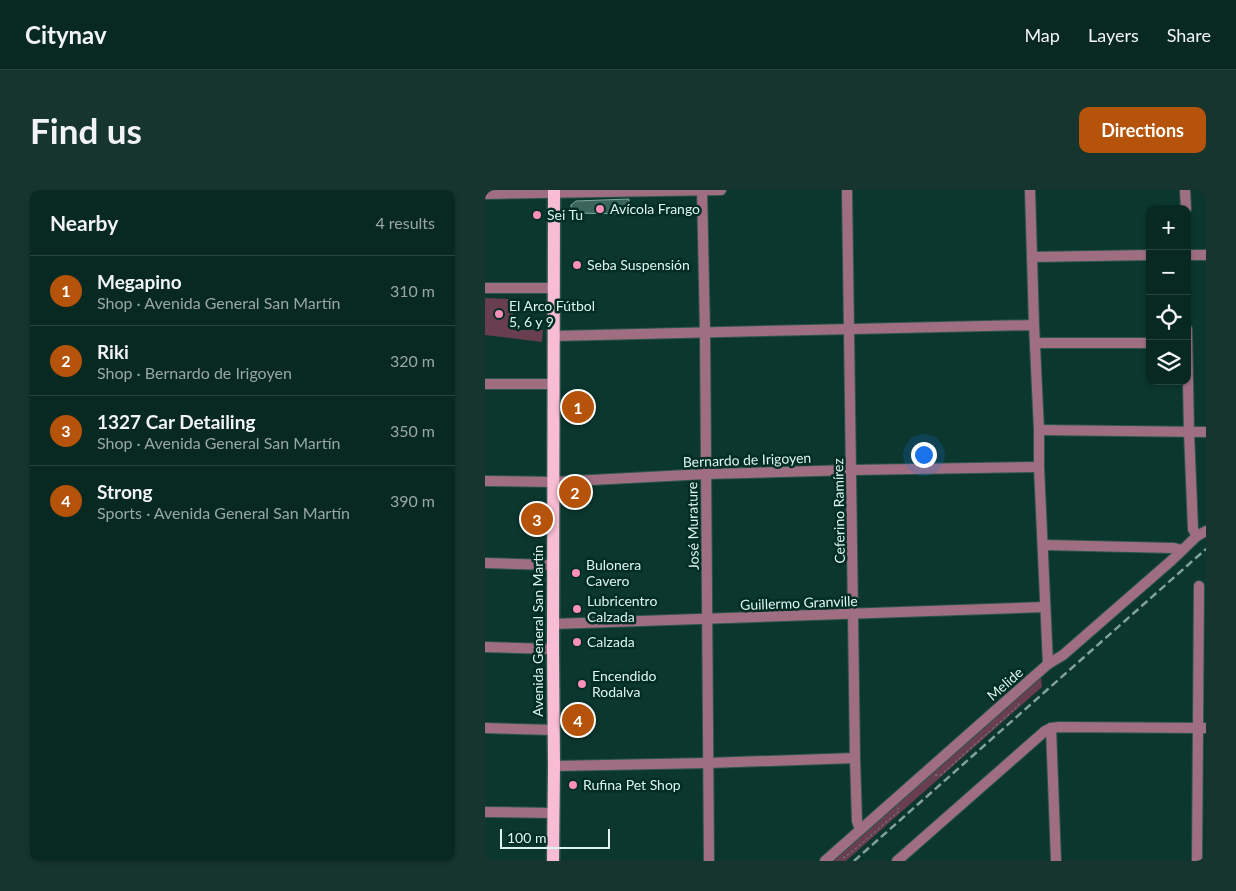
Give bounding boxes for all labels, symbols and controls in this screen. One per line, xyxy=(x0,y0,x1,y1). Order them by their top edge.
text: Citynav xyxy=(25,20,107,49)
text: Map xyxy=(1024,24,1060,46)
text: Layers xyxy=(1088,24,1139,46)
text: Share xyxy=(1167,24,1211,46)
button: Directions xyxy=(1079,107,1206,153)
text: Find us xyxy=(30,109,142,151)
place label: Avícola Frango xyxy=(610,200,700,217)
marker: Avícola Frango xyxy=(594,203,606,215)
map controls xyxy=(1146,205,1191,385)
button: + xyxy=(1146,205,1191,250)
place label: Sei Tu xyxy=(547,206,583,223)
marker: Sei Tu xyxy=(531,209,543,221)
text: Nearby xyxy=(50,210,118,235)
text: 4 results xyxy=(375,213,435,232)
button: − xyxy=(1146,250,1191,295)
place label: Seba Suspensión xyxy=(587,256,690,273)
marker: Seba Suspensión xyxy=(571,259,583,271)
text: Megapino xyxy=(97,270,182,293)
text: 1 xyxy=(61,281,71,300)
text: 310 m xyxy=(390,281,435,300)
text: Shop · Avenida General San Martín xyxy=(97,293,340,312)
button: locate xyxy=(1146,295,1191,340)
place label: El Arco Fútbol 5, 6 y 9 xyxy=(509,297,595,330)
marker: El Arco Fútbol 5, 6 y 9 xyxy=(493,308,505,320)
text: Riki xyxy=(97,340,129,363)
button: layers xyxy=(1146,340,1191,385)
text: 2 xyxy=(61,351,71,370)
text: 320 m xyxy=(390,351,435,370)
text: Shop · Bernardo de Irigoyen xyxy=(97,363,292,382)
pin: 1 xyxy=(562,388,594,426)
text: 1327 Car Detailing xyxy=(97,410,255,433)
text: 3 xyxy=(61,421,71,440)
text: 350 m xyxy=(390,421,435,440)
text: Shop · Avenida General San Martín xyxy=(97,433,340,452)
your location xyxy=(911,442,937,468)
street label: Bernardo de Irigoyen xyxy=(682,449,812,470)
street label: Ceferino Ramírez xyxy=(829,458,848,564)
pin: 2 xyxy=(559,473,591,511)
text: Strong xyxy=(97,480,153,503)
street label: José Murature xyxy=(683,482,702,570)
text: 4 xyxy=(61,491,71,510)
text: 390 m xyxy=(390,491,435,510)
pin: 3 xyxy=(521,500,553,538)
text: Sports · Avenida General San Martín xyxy=(97,503,350,522)
street label: Avenida General San Martín xyxy=(529,545,546,717)
place label: Bulonera Cavero xyxy=(586,556,641,589)
marker: Bulonera Cavero xyxy=(570,567,582,579)
place label: Lubricentro Calzada xyxy=(587,592,657,625)
street label: Guillermo Granville xyxy=(740,592,858,613)
marker: Lubricentro Calzada xyxy=(571,603,583,615)
place label: Calzada xyxy=(587,633,635,650)
marker: Calzada xyxy=(571,636,583,648)
street label: Melide xyxy=(983,663,1026,704)
place label: Encendido Rodalva xyxy=(592,667,657,700)
marker: Encendido Rodalva xyxy=(576,678,588,690)
pin: 4 xyxy=(562,701,594,739)
place label: Rufina Pet Shop xyxy=(583,776,681,793)
marker: Rufina Pet Shop xyxy=(567,779,579,791)
scale bar xyxy=(500,826,610,849)
text: 100 m xyxy=(507,829,546,846)

